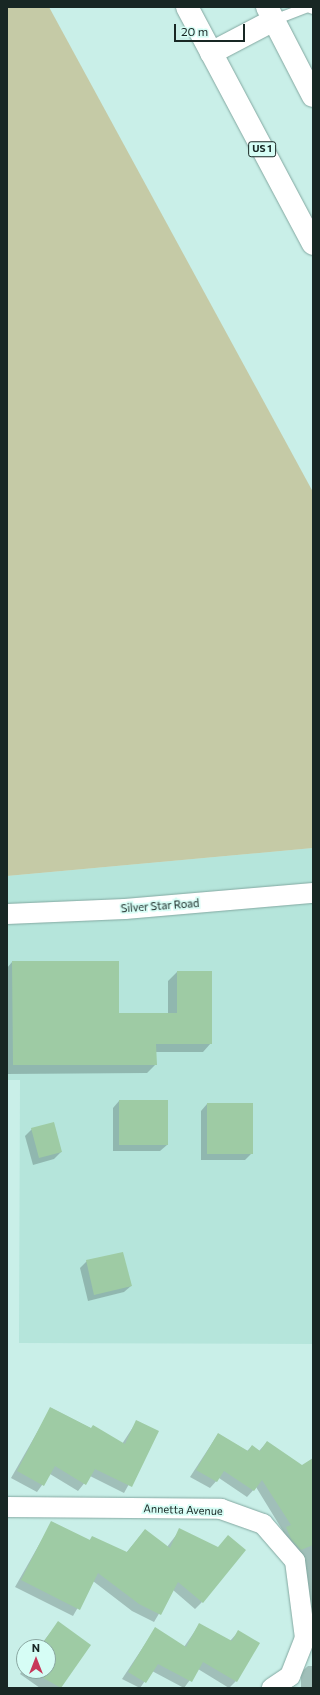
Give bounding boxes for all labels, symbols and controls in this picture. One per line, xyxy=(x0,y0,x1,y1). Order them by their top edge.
scale bar xyxy=(176,16,247,42)
text: 20 m xyxy=(181,24,208,38)
road number: US 1 xyxy=(248,141,276,157)
street label: Silver Star Road xyxy=(120,897,200,915)
street label: Annetta Avenue xyxy=(143,1502,223,1518)
north arrow xyxy=(16,1639,56,1679)
text: N xyxy=(32,1641,40,1654)

